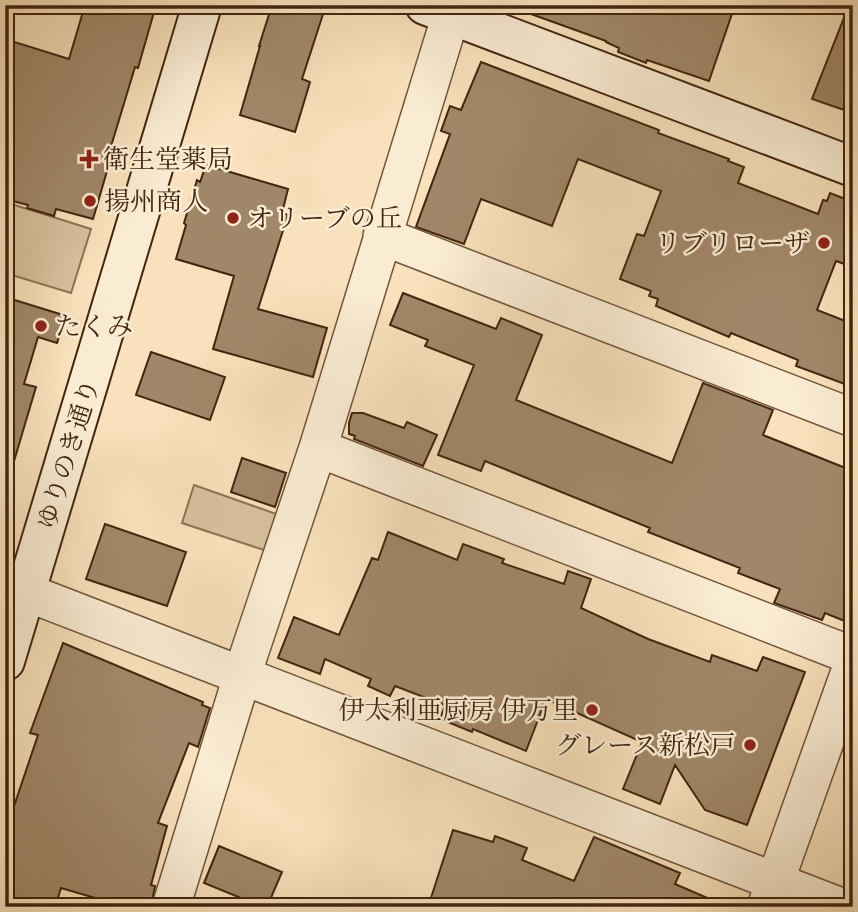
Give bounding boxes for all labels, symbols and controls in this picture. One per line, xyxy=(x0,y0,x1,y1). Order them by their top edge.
place label: 衛生堂薬局 xyxy=(103,143,233,175)
marker: 衛生堂薬局 xyxy=(81,151,97,167)
place label: 揚州商人 xyxy=(104,185,208,217)
marker: 揚州商人 xyxy=(82,193,98,209)
place label: オリーブの丘 xyxy=(247,202,402,234)
marker: オリーブの丘 xyxy=(225,210,241,226)
place label: リブリローザ xyxy=(655,227,810,259)
marker: リブリローザ xyxy=(816,235,832,251)
place label: たくみ xyxy=(55,310,133,342)
marker: たくみ xyxy=(33,318,49,334)
street label: ゆりのき通り xyxy=(30,375,106,533)
place label: 伊太利亜厨房 伊万里 xyxy=(338,694,578,726)
marker: 伊太利亜厨房 伊万里 xyxy=(584,702,600,718)
place label: グレース新松戸 xyxy=(555,729,736,761)
marker: グレース新松戸 xyxy=(742,737,758,753)

